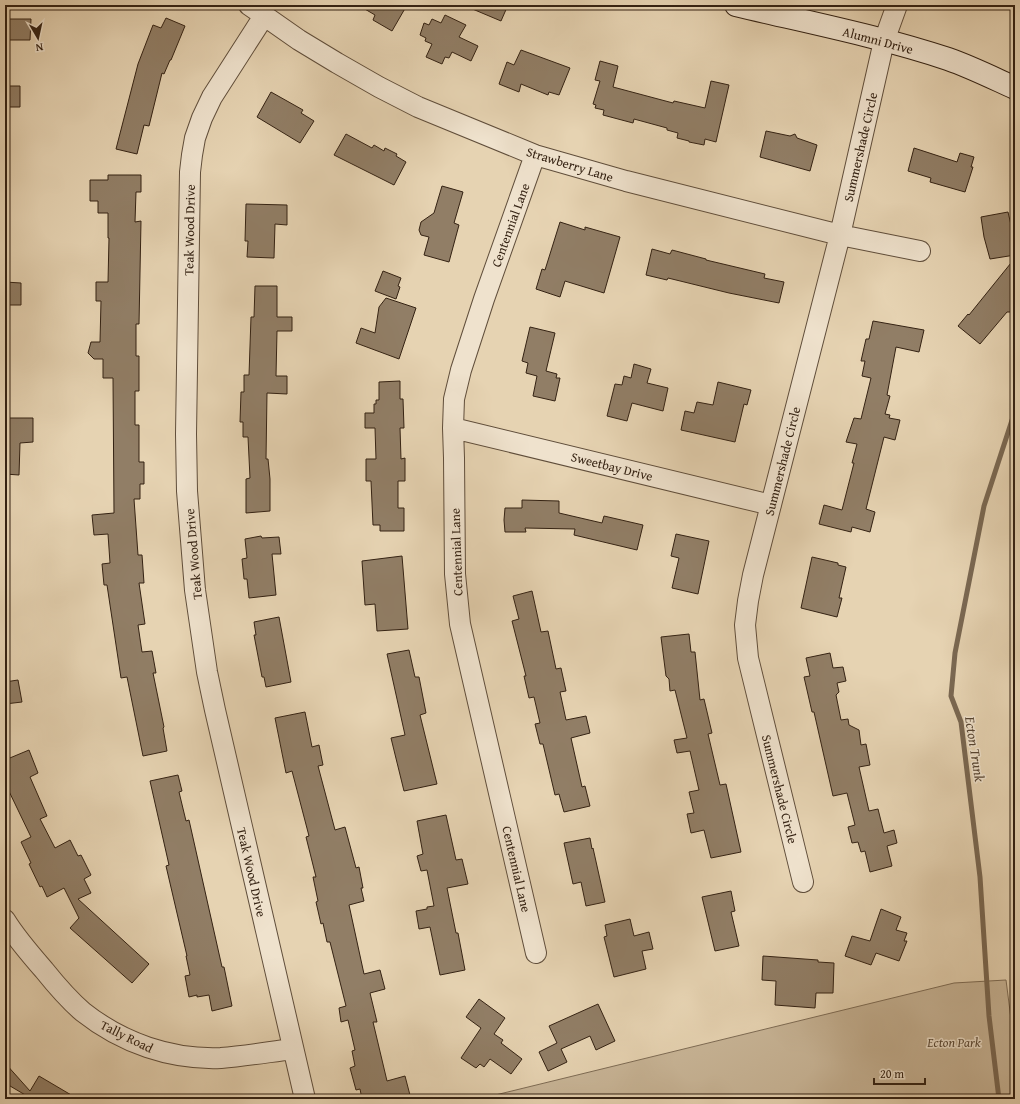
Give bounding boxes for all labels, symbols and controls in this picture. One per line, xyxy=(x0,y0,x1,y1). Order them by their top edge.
north arrow xyxy=(18,18,58,58)
street label: Alumni Drive xyxy=(841,22,915,59)
text: N xyxy=(34,39,44,56)
street label: Summershade Circle xyxy=(839,91,882,204)
street label: Strawberry Lane xyxy=(524,142,616,187)
street label: Centennial Lane xyxy=(487,181,534,270)
street label: Teak Wood Drive xyxy=(179,184,200,276)
street label: Summershade Circle xyxy=(760,405,805,518)
street label: Sweetbay Drive xyxy=(569,447,655,486)
street label: Teak Wood Drive xyxy=(180,508,207,600)
street label: Centennial Lane xyxy=(445,508,468,596)
water label: Ecton Trunk xyxy=(960,714,990,784)
street label: Summershade Circle xyxy=(757,733,802,846)
street label: Centennial Lane xyxy=(497,824,536,914)
street label: Teak Wood Drive xyxy=(232,826,271,919)
street label: Tally Road xyxy=(97,1015,157,1057)
park label: Ecton Park xyxy=(926,1033,981,1052)
scale bar xyxy=(874,1060,925,1086)
text: 20 m xyxy=(880,1065,904,1082)

